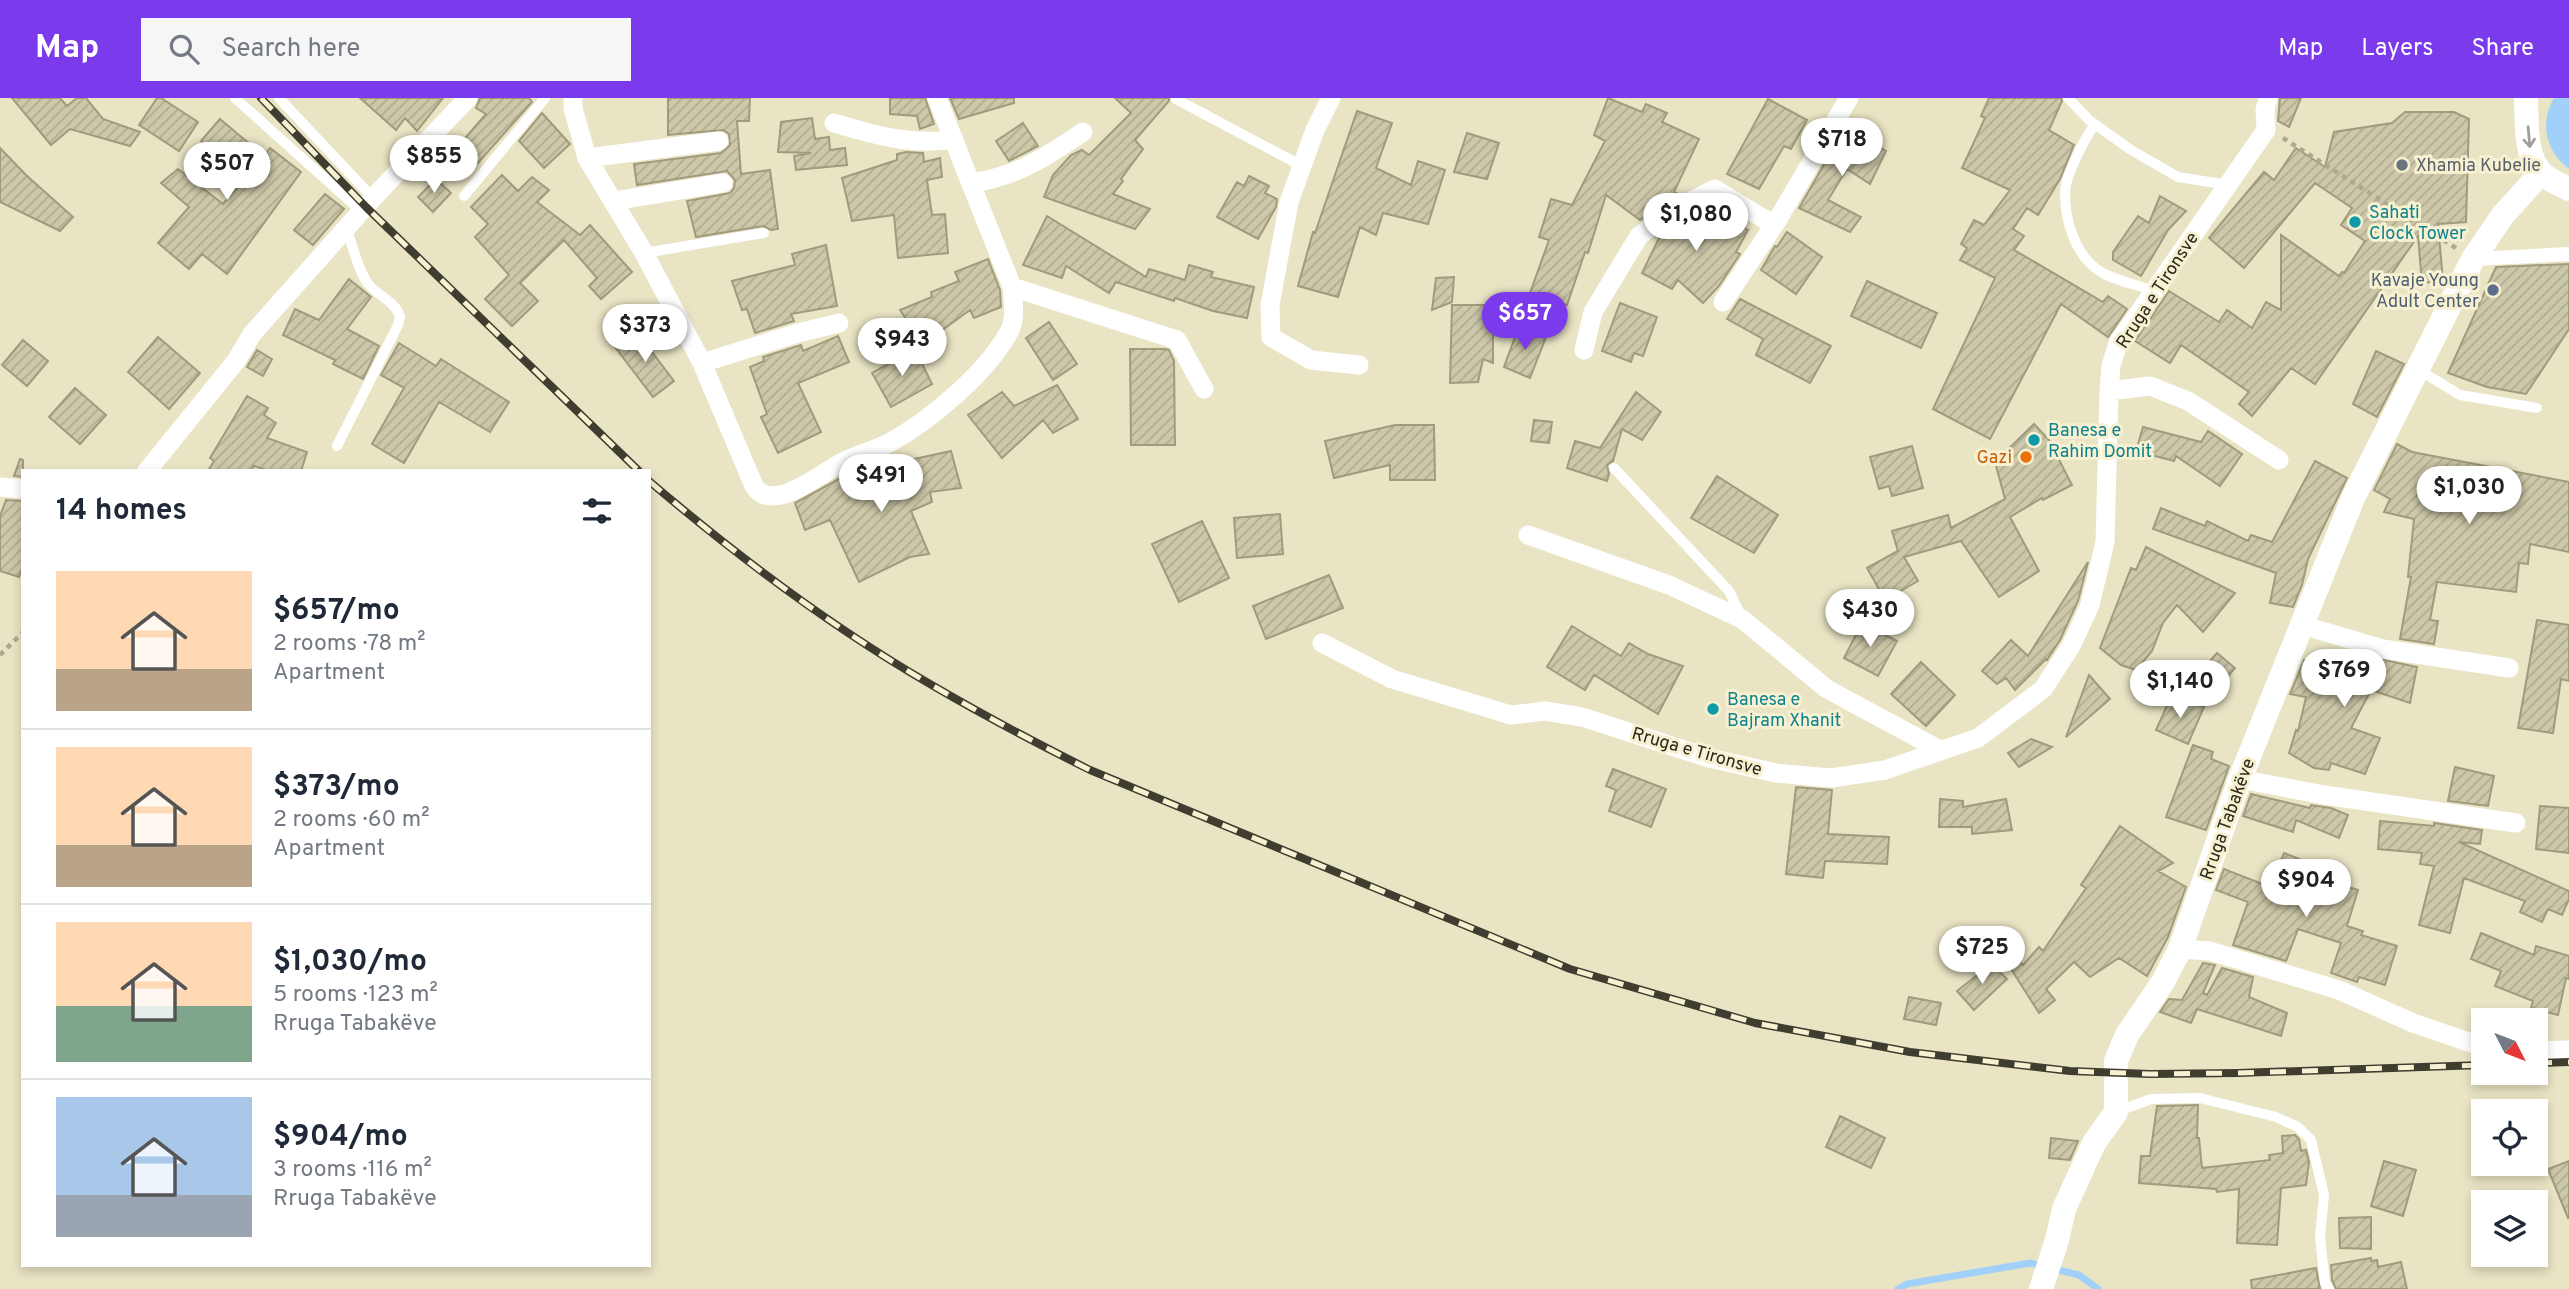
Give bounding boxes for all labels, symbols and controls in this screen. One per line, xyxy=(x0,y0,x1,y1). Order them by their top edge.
search box xyxy=(141,18,631,81)
text: Map xyxy=(35,28,99,70)
icon: search xyxy=(165,30,203,68)
text: Search here xyxy=(221,33,360,66)
text: Map xyxy=(2278,34,2323,64)
text: Layers xyxy=(2361,34,2433,64)
text: Share xyxy=(2471,34,2534,64)
pin: $718 xyxy=(1801,118,1883,178)
one-way arrow xyxy=(2523,125,2536,148)
text: $718 xyxy=(1817,126,1867,155)
pin: $855 xyxy=(393,136,475,195)
pin: $507 xyxy=(186,142,268,202)
text: $855 xyxy=(406,143,462,172)
text: $507 xyxy=(200,150,254,179)
place label: Xhamia Kubelie xyxy=(2416,155,2541,178)
marker: Xhamia Kubelie xyxy=(2394,157,2410,173)
pin: $1,080 xyxy=(1639,194,1753,253)
text: $1,080 xyxy=(1659,201,1733,230)
place label: Sahati Clock Tower xyxy=(2369,202,2466,246)
marker: Sahati Clock Tower xyxy=(2347,214,2363,230)
street label: Rruga e Tironsve xyxy=(2112,228,2205,354)
place label: Kavaje Young Adult Center xyxy=(2371,270,2479,314)
marker: Kavaje Young Adult Center xyxy=(2485,282,2501,298)
pin: $657 xyxy=(1484,292,1566,352)
text: $657 xyxy=(1498,300,1552,329)
pin: $373 xyxy=(604,304,686,364)
text: $373 xyxy=(618,312,672,341)
pin: $943 xyxy=(861,318,943,378)
text: $943 xyxy=(874,326,930,355)
place label: Banesa e Rahim Domit xyxy=(2048,420,2152,464)
marker: Banesa e Rahim Domit xyxy=(2026,432,2042,448)
place label: Gazi xyxy=(1976,447,2012,470)
marker: Gazi xyxy=(2018,449,2034,465)
pin: $491 xyxy=(840,454,922,514)
text: $491 xyxy=(855,462,907,491)
pin: $1,030 xyxy=(2412,466,2526,526)
text: $1,030 xyxy=(2433,474,2505,503)
icon: filters xyxy=(578,492,616,530)
text: 14 homes xyxy=(56,493,187,530)
pin: $430 xyxy=(1829,589,1911,649)
text: $657/mo xyxy=(273,593,400,630)
text: $430 xyxy=(1841,597,1899,626)
icon: home xyxy=(112,599,196,683)
text: 2 rooms · 78 m² xyxy=(273,630,426,659)
pin: $769 xyxy=(2303,650,2385,709)
text: $769 xyxy=(2317,657,2371,686)
text: Apartment xyxy=(273,659,385,688)
pin: $1,140 xyxy=(2123,660,2237,720)
text: $1,140 xyxy=(2146,668,2214,697)
place label: Banesa e Bajram Xhanit xyxy=(1727,689,1841,733)
marker: Banesa e Bajram Xhanit xyxy=(1705,701,1721,717)
street label: Rruga e Tironsve xyxy=(1629,723,1764,782)
street label: Rruga Tabakëve xyxy=(2196,755,2261,884)
text: $373/mo xyxy=(273,769,400,806)
icon: home xyxy=(112,775,196,859)
text: 2 rooms · 60 m² xyxy=(273,806,430,835)
text: Apartment xyxy=(273,835,385,864)
pin: $904 xyxy=(2265,860,2347,919)
text: $904 xyxy=(2277,867,2335,896)
pin: $725 xyxy=(1941,926,2023,986)
text: $725 xyxy=(1955,934,2009,963)
text: $1,030/mo xyxy=(273,944,427,981)
icon: home xyxy=(112,950,196,1034)
text: 5 rooms · 123 m² xyxy=(273,981,438,1010)
north arrow xyxy=(2471,1008,2548,1085)
map controls xyxy=(2471,1008,2548,1267)
text: Rruga Tabakëve xyxy=(273,1010,437,1039)
button: locate xyxy=(2471,1099,2548,1176)
text: $904/mo xyxy=(273,1119,408,1156)
icon: home xyxy=(112,1125,196,1209)
text: 3 rooms · 116 m² xyxy=(273,1156,432,1185)
text: Rruga Tabakëve xyxy=(273,1185,437,1214)
button: layers xyxy=(2471,1190,2548,1267)

